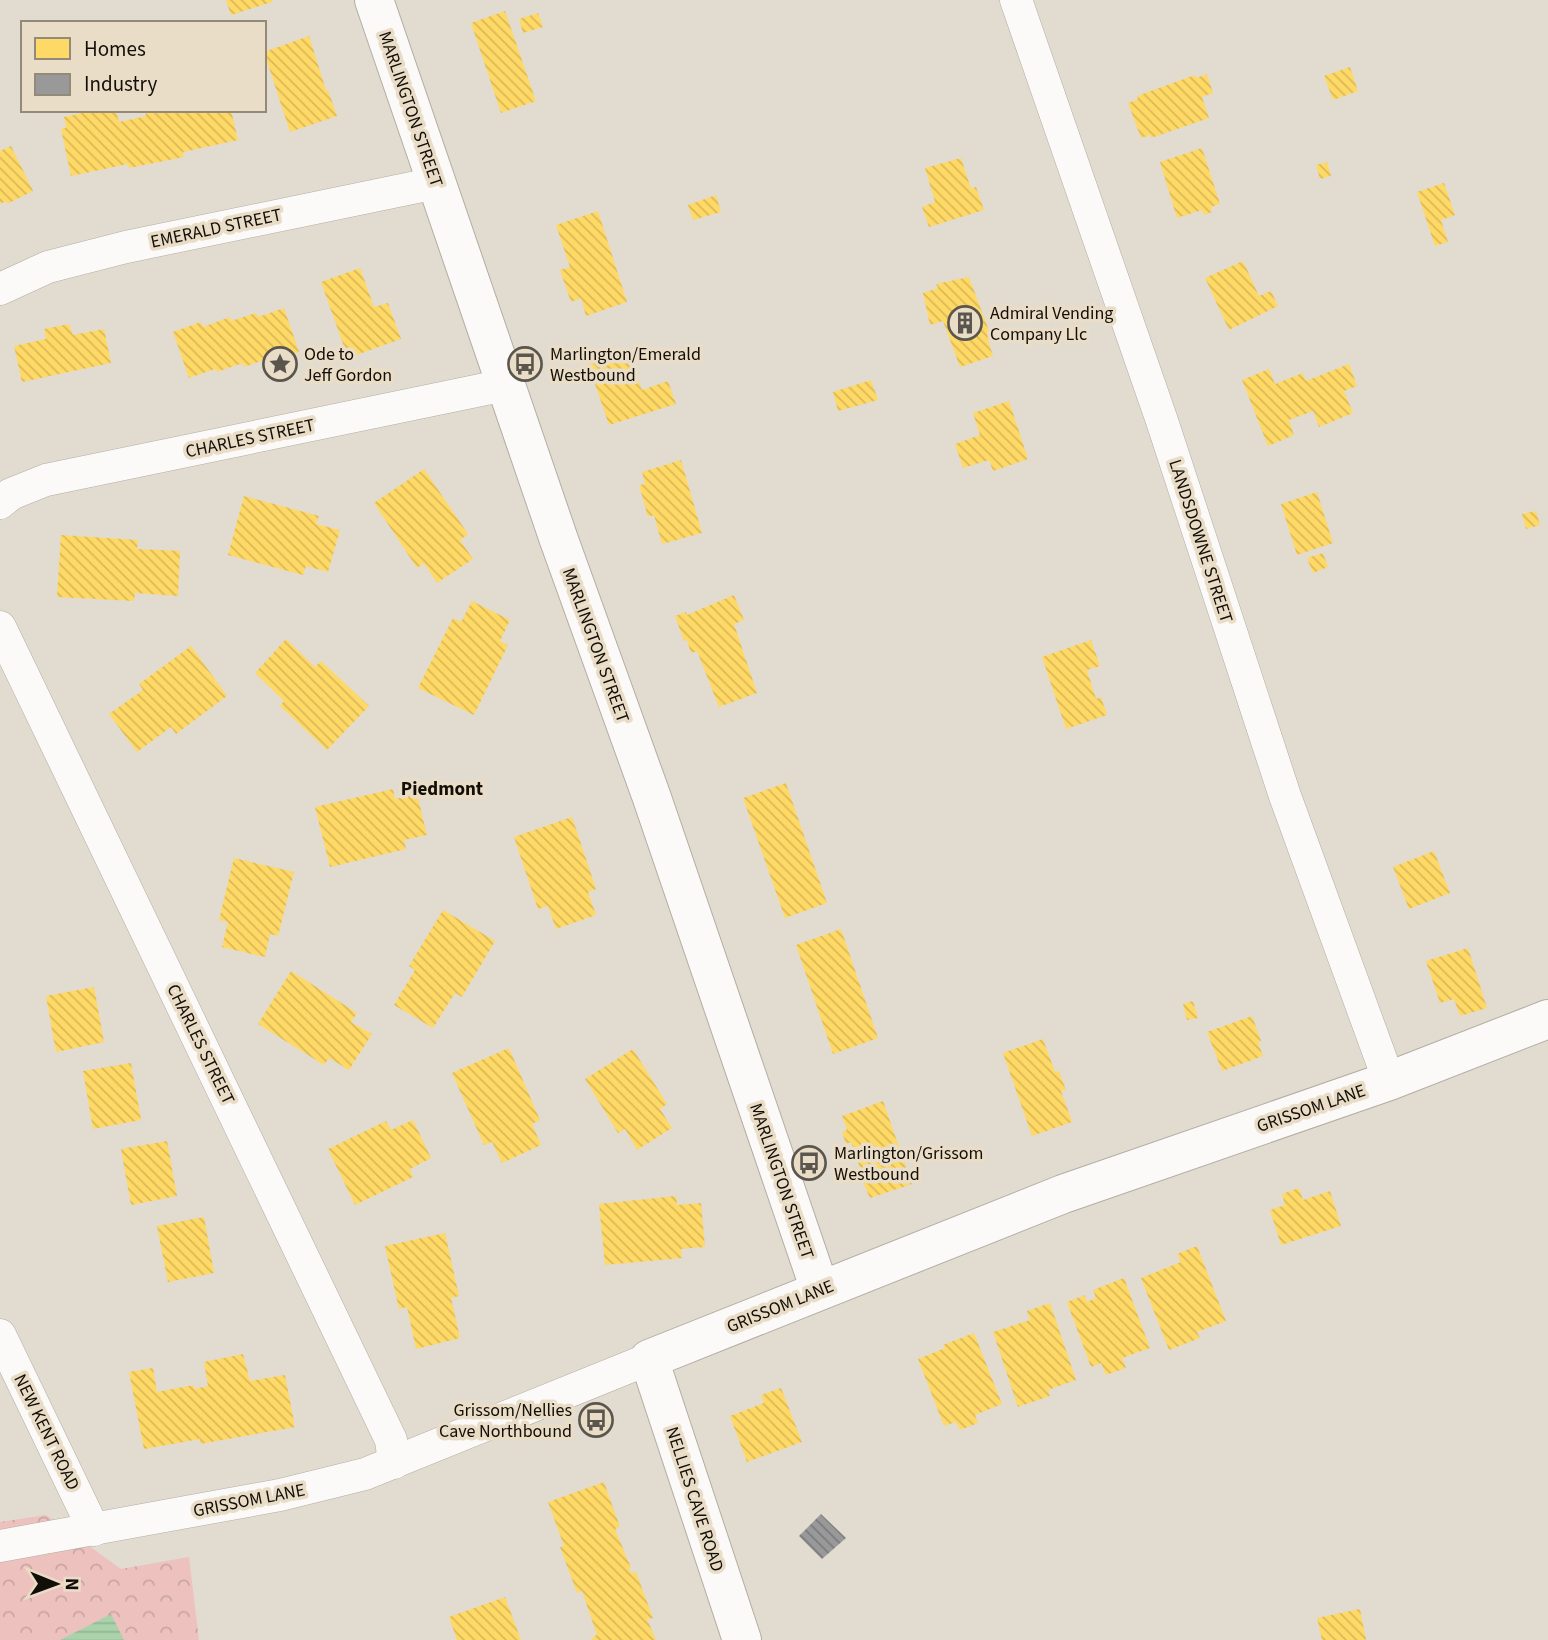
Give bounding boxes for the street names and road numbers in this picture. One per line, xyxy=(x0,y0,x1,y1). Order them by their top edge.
street label: MARLINGTON STREET xyxy=(372,28,449,191)
street label: EMERALD STREET xyxy=(148,202,284,255)
street label: CHARLES STREET xyxy=(183,413,317,464)
street label: LANDSDOWNE STREET xyxy=(1162,456,1239,626)
street label: MARLINGTON STREET xyxy=(556,564,635,726)
street label: CHARLES STREET xyxy=(161,980,241,1109)
street label: GRISSOM LANE xyxy=(1253,1078,1369,1139)
street label: MARLINGTON STREET xyxy=(743,1100,820,1263)
street label: GRISSOM LANE xyxy=(723,1274,837,1339)
street label: NEW KENT ROAD xyxy=(8,1370,86,1495)
street label: NELLIES CAVE ROAD xyxy=(659,1423,730,1575)
street label: GRISSOM LANE xyxy=(191,1477,307,1524)

